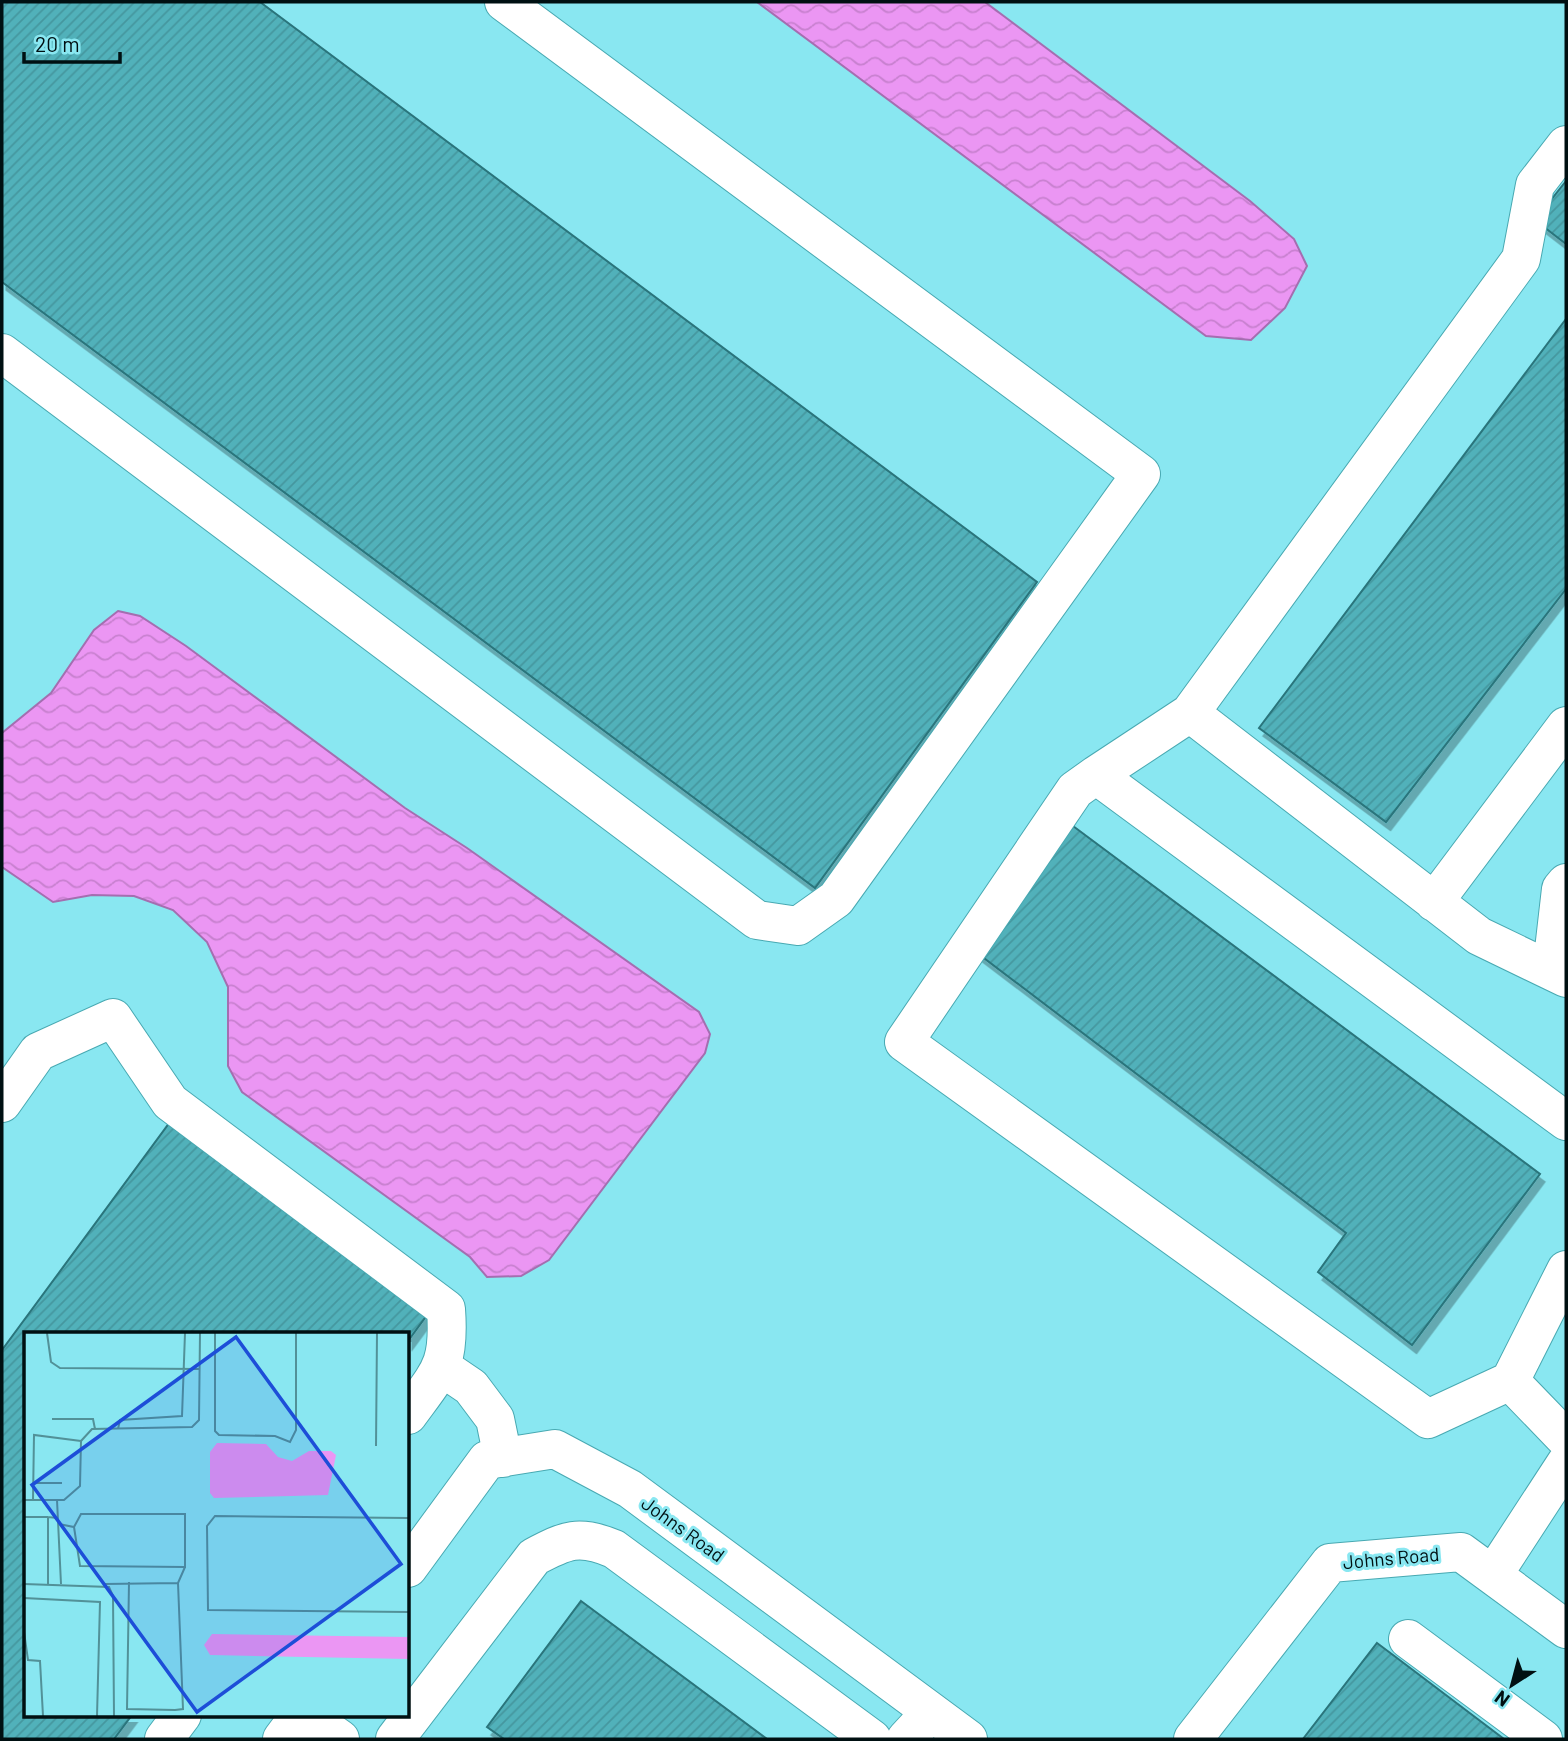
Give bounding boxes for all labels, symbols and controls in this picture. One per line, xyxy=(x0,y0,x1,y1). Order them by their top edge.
scale bar xyxy=(24,21,121,65)
text: 20 m xyxy=(35,31,80,56)
inset map xyxy=(24,1332,410,1716)
street label: Johns Road xyxy=(637,1491,729,1566)
street label: Johns Road xyxy=(1342,1542,1440,1573)
north arrow xyxy=(1477,1650,1547,1720)
text: N xyxy=(1490,1686,1514,1712)

